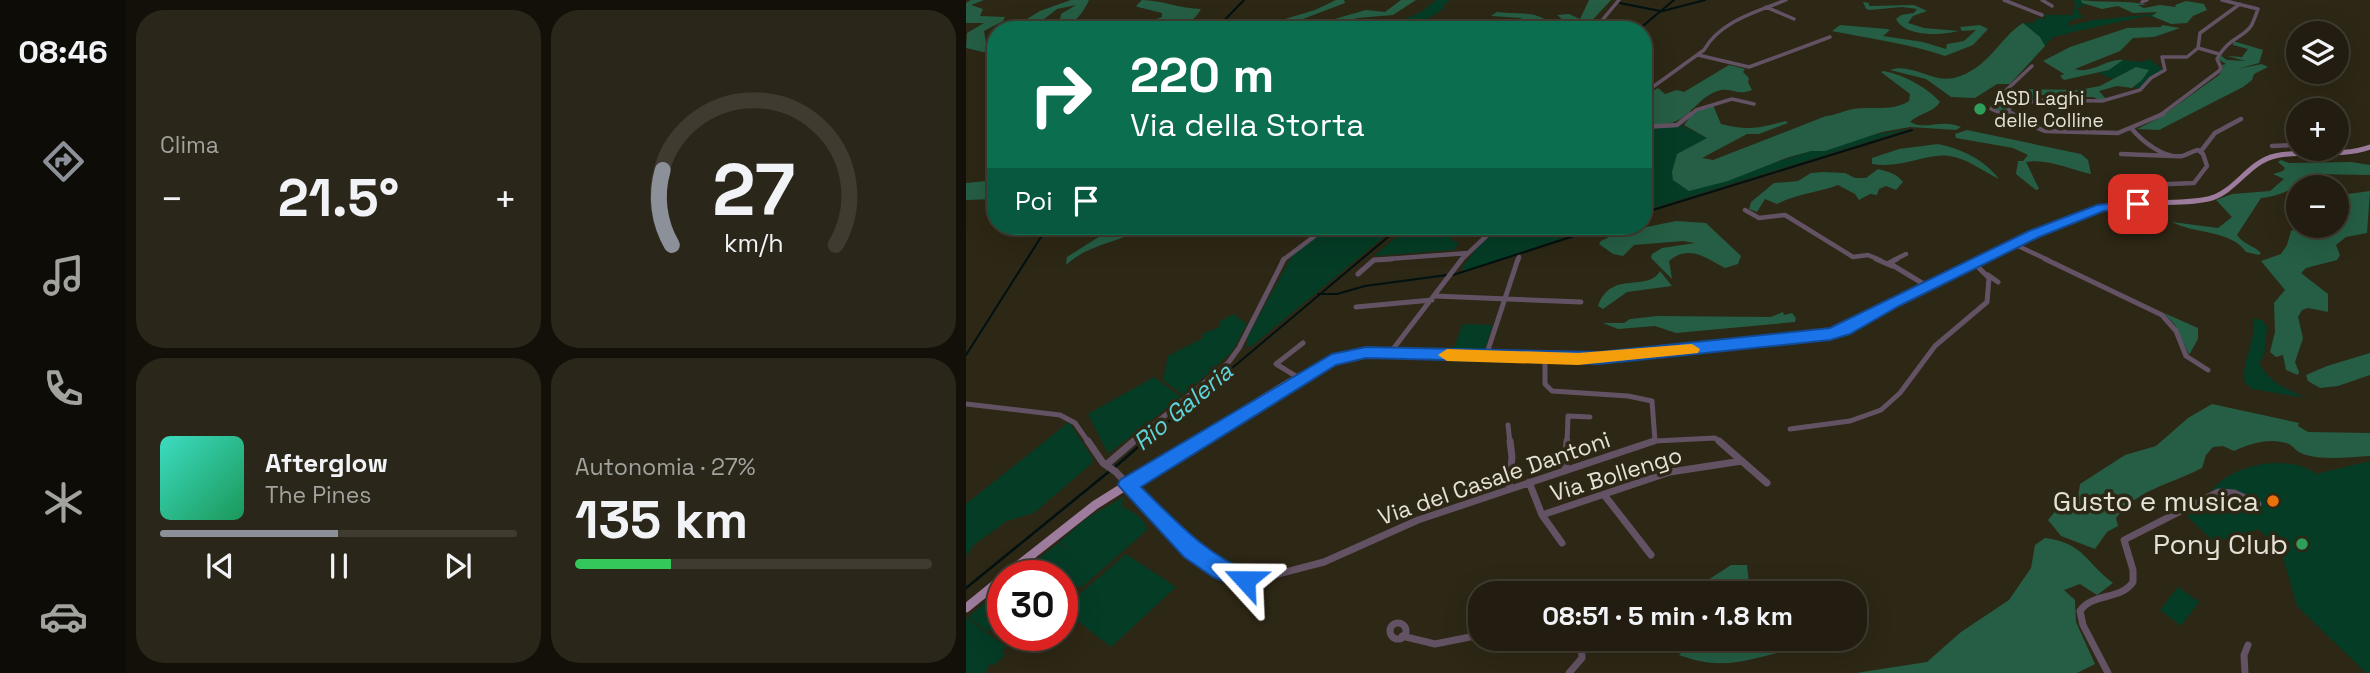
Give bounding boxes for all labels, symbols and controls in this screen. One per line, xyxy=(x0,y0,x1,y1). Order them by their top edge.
map controls xyxy=(2286,21,2349,238)
button: layers xyxy=(2286,21,2349,84)
text: 08:46 xyxy=(18,32,108,72)
text: 220 m xyxy=(1130,44,1274,106)
icon: right xyxy=(1015,49,1106,140)
place label: ASD Laghi delle Colline xyxy=(1994,86,2104,133)
button: + xyxy=(2286,98,2349,161)
marker: ASD Laghi delle Colline xyxy=(1972,101,1988,117)
text: Via della Storta xyxy=(1130,105,1365,145)
text: Clima xyxy=(160,130,219,160)
icon: directions xyxy=(39,137,88,186)
text: 27 xyxy=(712,143,795,236)
text: 21.5° xyxy=(278,165,399,231)
pin xyxy=(2108,174,2168,234)
text: − xyxy=(160,175,184,223)
text: + xyxy=(493,175,517,223)
button: − xyxy=(2286,175,2349,238)
icon: arrive xyxy=(1067,182,1105,220)
text: Poi xyxy=(1015,184,1053,218)
icon: arrive xyxy=(2119,185,2157,223)
text: km/h xyxy=(724,227,783,259)
icon: music xyxy=(39,251,88,300)
water label: Rio Galeria xyxy=(1127,356,1239,457)
icon: phone xyxy=(39,364,88,413)
street label: Via del Casale Dantoni xyxy=(1374,424,1614,532)
street label: Via Bollengo xyxy=(1546,440,1686,508)
text: Afterglow xyxy=(265,446,388,480)
text: Autonomia · 27% xyxy=(575,452,755,482)
icon: climate xyxy=(39,478,88,527)
text: The Pines xyxy=(265,480,371,510)
place label: Gusto e musica xyxy=(2053,483,2259,519)
text: 135 km xyxy=(575,487,748,553)
marker: Gusto e musica xyxy=(2265,493,2281,509)
place label: Pony Club xyxy=(2153,526,2288,562)
marker: Pony Club xyxy=(2294,536,2310,552)
position arrow xyxy=(1208,543,1282,617)
icon: previous xyxy=(201,547,239,585)
icon: pause xyxy=(320,547,358,585)
icon: next xyxy=(439,547,477,585)
speed limit sign: 30 xyxy=(987,560,1078,651)
icon: car xyxy=(39,592,88,641)
text: 08:51 · 5 min · 1.8 km xyxy=(1542,599,1793,633)

